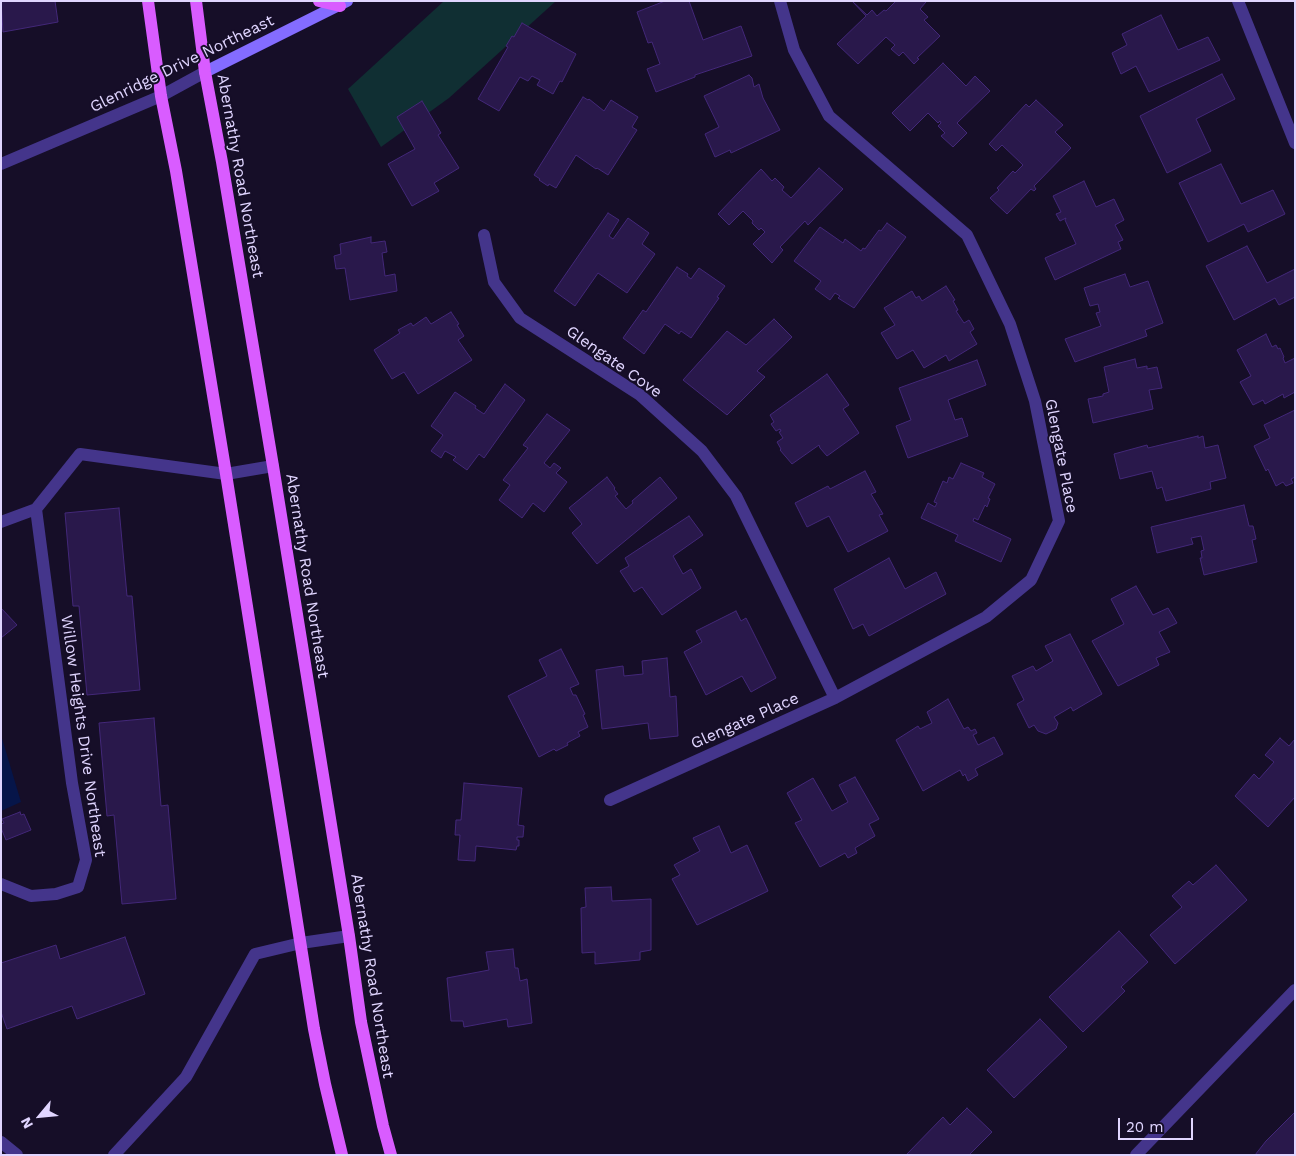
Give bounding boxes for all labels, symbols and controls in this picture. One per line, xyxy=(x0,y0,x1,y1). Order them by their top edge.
street label: Glenridge Drive Northeast xyxy=(87,11,277,117)
street label: Abernathy Road Northeast xyxy=(213,72,267,280)
street label: Glengate Cove xyxy=(562,322,666,402)
street label: Glengate Place xyxy=(1040,397,1082,515)
street label: Abernathy Road Northeast xyxy=(281,472,333,680)
street label: Willow Heights Drive Northeast xyxy=(57,614,109,858)
street label: Glengate Place xyxy=(688,689,802,753)
street label: Abernathy Road Northeast xyxy=(346,872,398,1080)
north arrow xyxy=(15,1091,65,1141)
scale bar xyxy=(1121,1108,1196,1140)
text: N xyxy=(17,1115,36,1131)
text: 20 m xyxy=(1126,1118,1164,1136)

